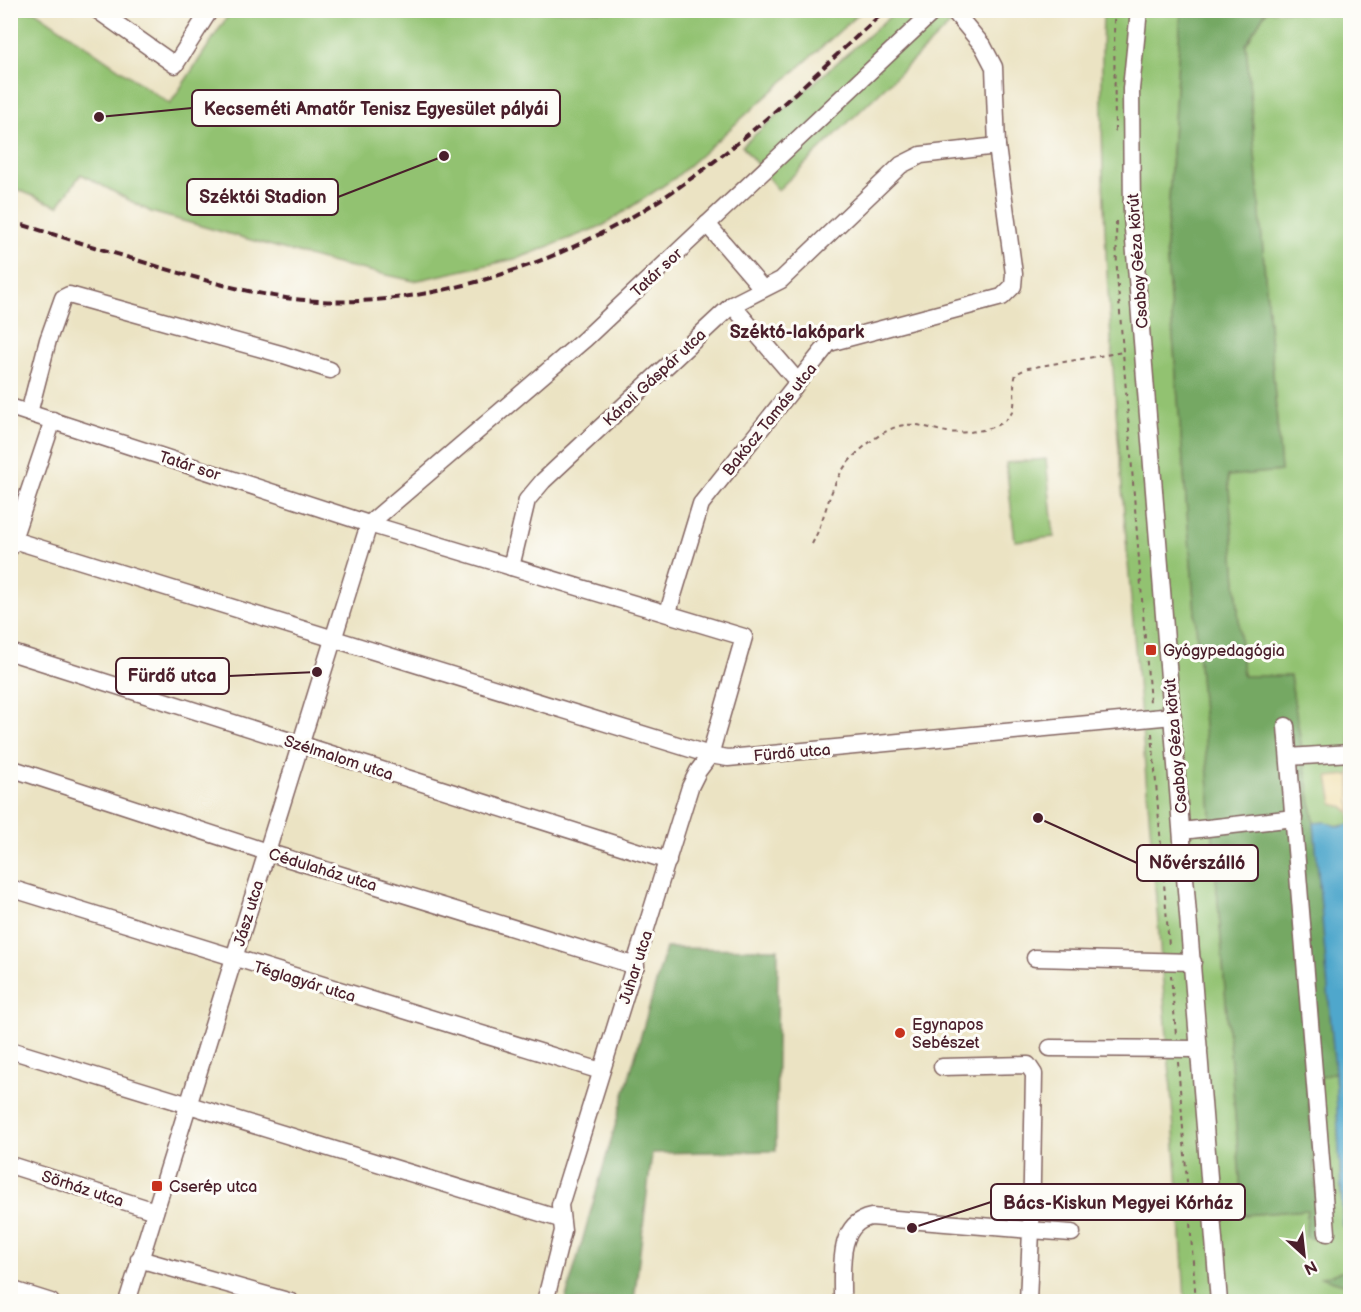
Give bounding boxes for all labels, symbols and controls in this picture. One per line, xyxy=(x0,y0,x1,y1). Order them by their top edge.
callout: Kecseméti Amatőr Tenisz Egyesület pályái xyxy=(192,90,560,126)
text: Kecseméti Amatőr Tenisz Egyesület pályái xyxy=(204,99,548,120)
callout: Széktói Stadion xyxy=(187,179,338,215)
text: Széktói Stadion xyxy=(199,187,327,208)
street label: Csabay Géza körút xyxy=(1124,193,1153,329)
street label: Tatár sor xyxy=(627,244,687,302)
district label: Széktó-lakópark xyxy=(730,322,865,343)
street label: Károli Gáspár utca xyxy=(600,326,710,431)
street label: Bakócz Tamás utca xyxy=(719,360,821,480)
street label: Tatár sor xyxy=(156,448,223,485)
place label: Gyógypedagógia xyxy=(1163,642,1285,661)
marker: Gyógypedagógia xyxy=(1144,643,1158,657)
callout: Fürdő utca xyxy=(116,658,229,694)
text: Fürdő utca xyxy=(127,666,217,687)
street label: Csabay Géza körút xyxy=(1161,677,1192,814)
street label: Szélmalom utca xyxy=(282,732,396,785)
street label: Fürdő utca xyxy=(753,741,831,766)
street label: Cédulaház utca xyxy=(266,845,379,896)
callout: Nővérszálló xyxy=(1137,845,1258,881)
text: Nővérszálló xyxy=(1149,853,1245,874)
street label: Jász utca xyxy=(230,878,268,949)
street label: Juhar utca xyxy=(616,928,657,1007)
street label: Téglagyár utca xyxy=(251,958,358,1007)
place label: Egynapos Sebészet xyxy=(912,1016,983,1053)
marker: Egynapos Sebészet xyxy=(893,1026,907,1040)
street label: Sörház utca xyxy=(39,1167,126,1212)
place label: Cserép utca xyxy=(169,1178,257,1197)
marker: Cserép utca xyxy=(150,1179,164,1193)
callout: Bács-Kiskun Megyei Kórház xyxy=(991,1184,1245,1220)
text: Bács-Kiskun Megyei Kórház xyxy=(1003,1193,1233,1214)
north arrow xyxy=(1274,1225,1334,1285)
text: N xyxy=(1300,1256,1320,1278)

